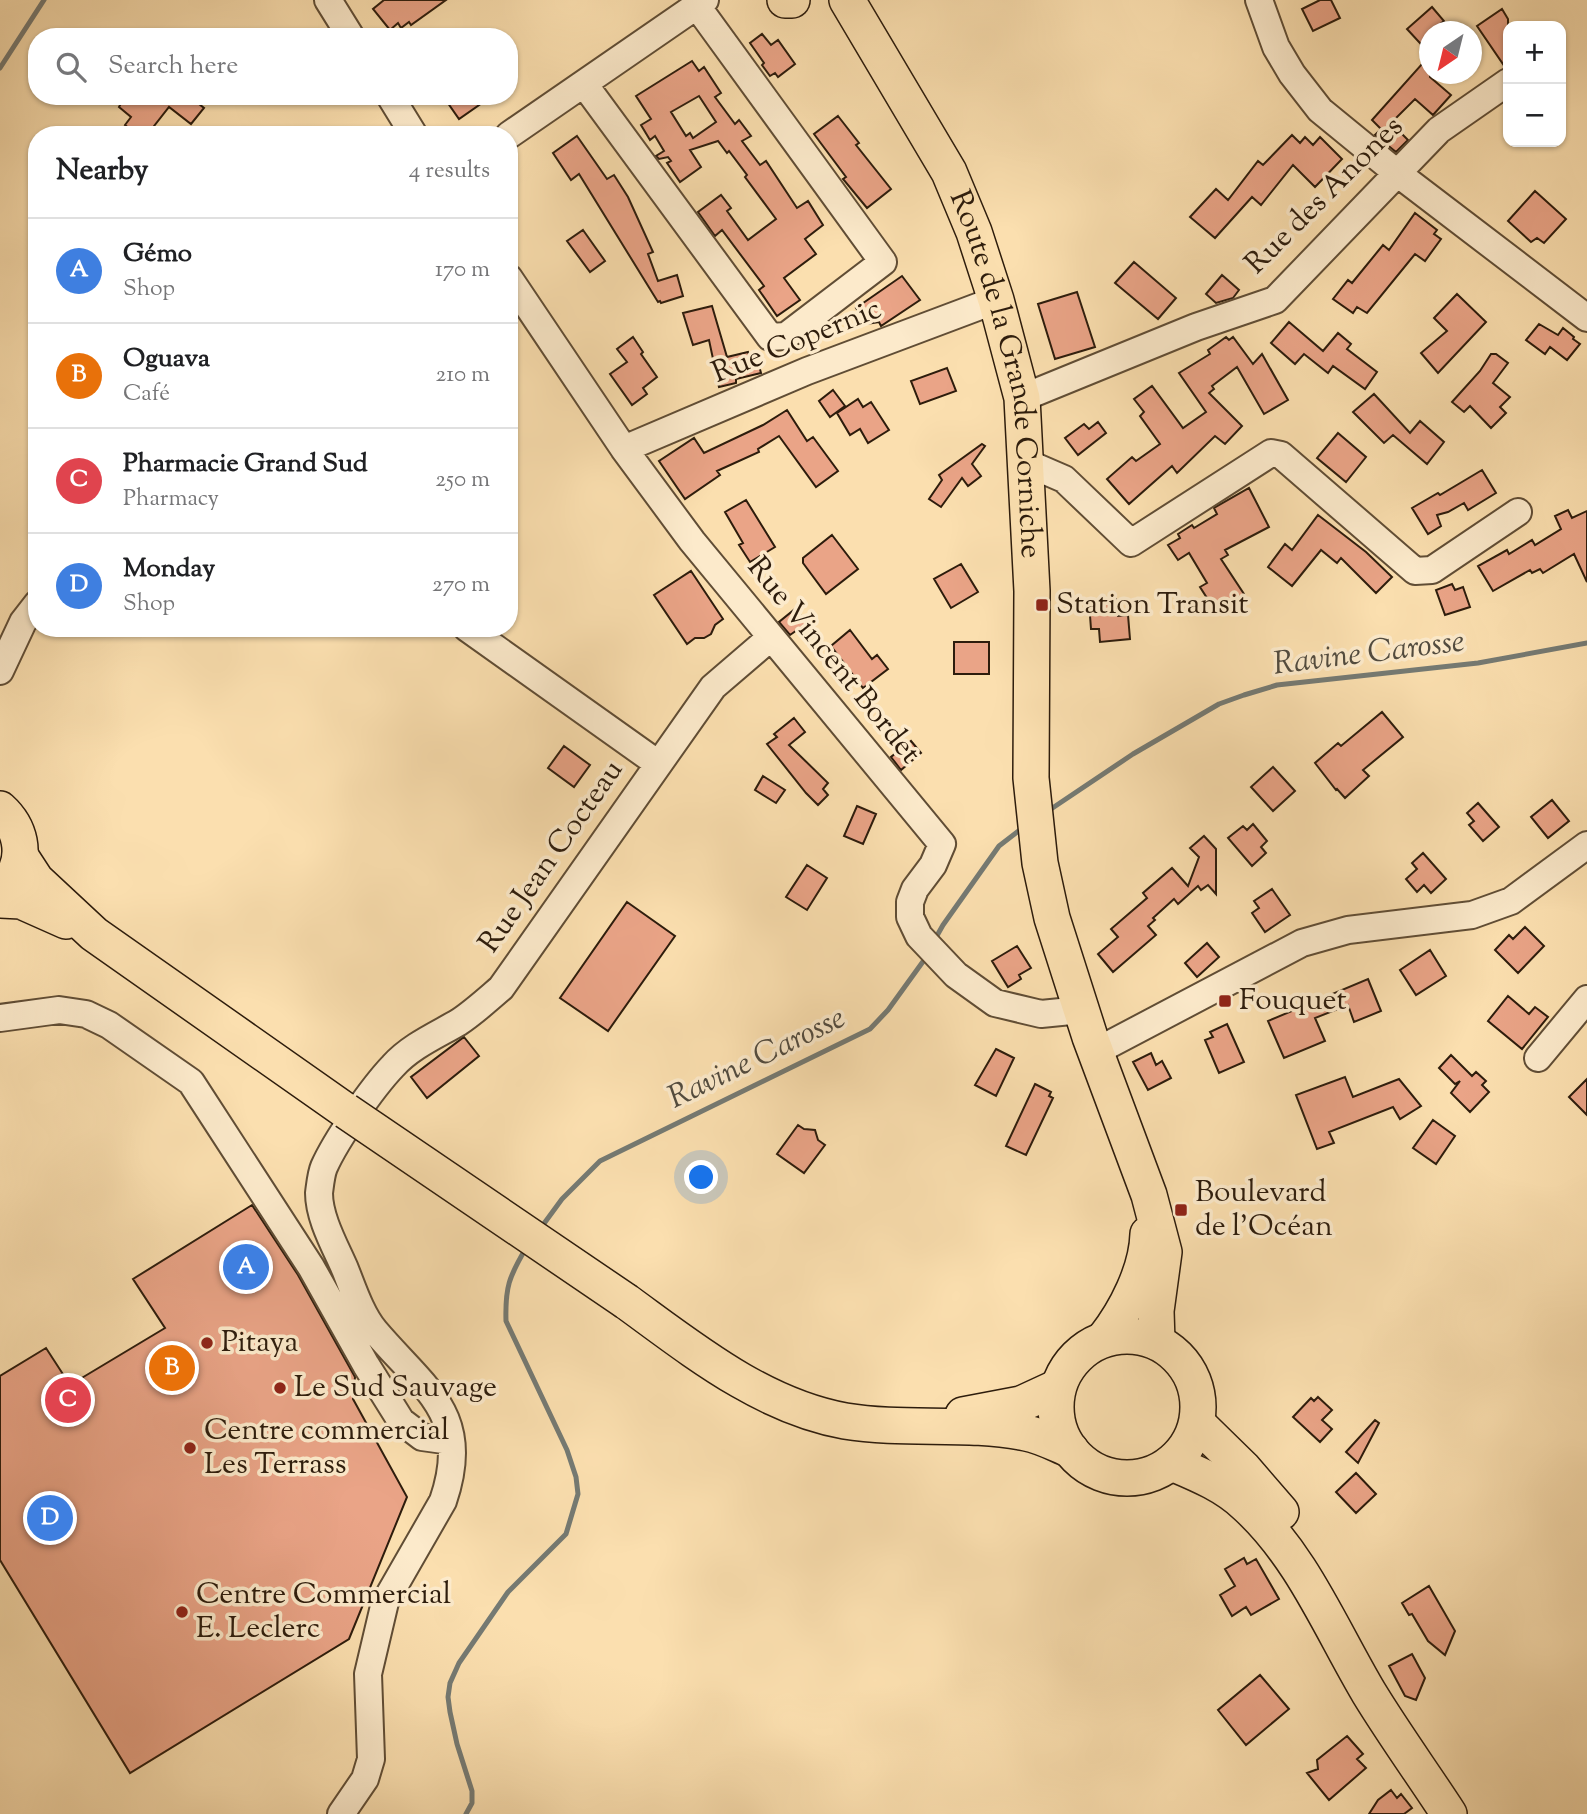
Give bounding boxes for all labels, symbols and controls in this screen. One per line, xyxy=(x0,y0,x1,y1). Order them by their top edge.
north arrow xyxy=(1419,21,1482,84)
map controls xyxy=(1503,21,1566,147)
button: + xyxy=(1503,21,1566,84)
search box xyxy=(28,28,518,105)
icon: search xyxy=(52,48,90,86)
text: Search here xyxy=(108,48,238,85)
button: − xyxy=(1503,84,1566,147)
street label: Rue des Anones xyxy=(1236,107,1414,285)
text: Nearby xyxy=(56,150,148,193)
text: 4 results xyxy=(409,155,490,188)
street label: Route de la Grande Corniche xyxy=(938,184,1052,559)
text: Gémo xyxy=(123,236,192,273)
text: A xyxy=(70,254,88,287)
text: 170 m xyxy=(435,254,490,287)
text: Shop xyxy=(123,273,175,306)
street label: Rue Copernic xyxy=(706,288,888,396)
text: Oguava xyxy=(123,341,210,378)
text: B xyxy=(72,359,86,392)
text: 210 m xyxy=(436,359,490,392)
text: Café xyxy=(123,378,170,411)
text: Pharmacie Grand Sud xyxy=(123,446,368,483)
text: C xyxy=(70,464,88,497)
text: 250 m xyxy=(435,464,490,497)
text: Pharmacy xyxy=(123,483,219,516)
street label: Rue Vincent Bordet xyxy=(736,548,930,774)
text: Monday xyxy=(123,551,215,588)
text: D xyxy=(70,569,88,602)
text: 270 m xyxy=(432,569,490,602)
place label: Station Transit xyxy=(1056,584,1249,627)
text: Shop xyxy=(123,588,175,621)
marker: Station Transit xyxy=(1034,597,1050,613)
water label: Ravine Carosse xyxy=(1271,619,1467,689)
street label: Rue Jean Cocteau xyxy=(469,752,635,962)
place label: Fouquet xyxy=(1239,980,1347,1023)
marker: Fouquet xyxy=(1217,993,1233,1009)
water label: Ravine Carosse xyxy=(661,996,853,1122)
your location xyxy=(684,1160,718,1194)
place label: Boulevard de l'Océan xyxy=(1195,1172,1333,1249)
marker: Boulevard de l'Océan xyxy=(1173,1202,1189,1218)
pin: A xyxy=(223,1241,269,1293)
place label: Pitaya xyxy=(221,1322,298,1365)
marker: Pitaya xyxy=(199,1335,215,1351)
pin: B xyxy=(149,1342,195,1394)
place label: Le Sud Sauvage xyxy=(294,1367,497,1410)
pin: C xyxy=(45,1374,91,1426)
marker: Le Sud Sauvage xyxy=(272,1380,288,1396)
place label: Centre commercial Les Terrass xyxy=(204,1410,449,1487)
marker: Centre commercial Les Terrass xyxy=(182,1440,198,1456)
pin: D xyxy=(27,1492,73,1544)
place label: Centre Commercial E. Leclerc xyxy=(196,1574,451,1651)
marker: Centre Commercial E. Leclerc xyxy=(174,1604,190,1620)

